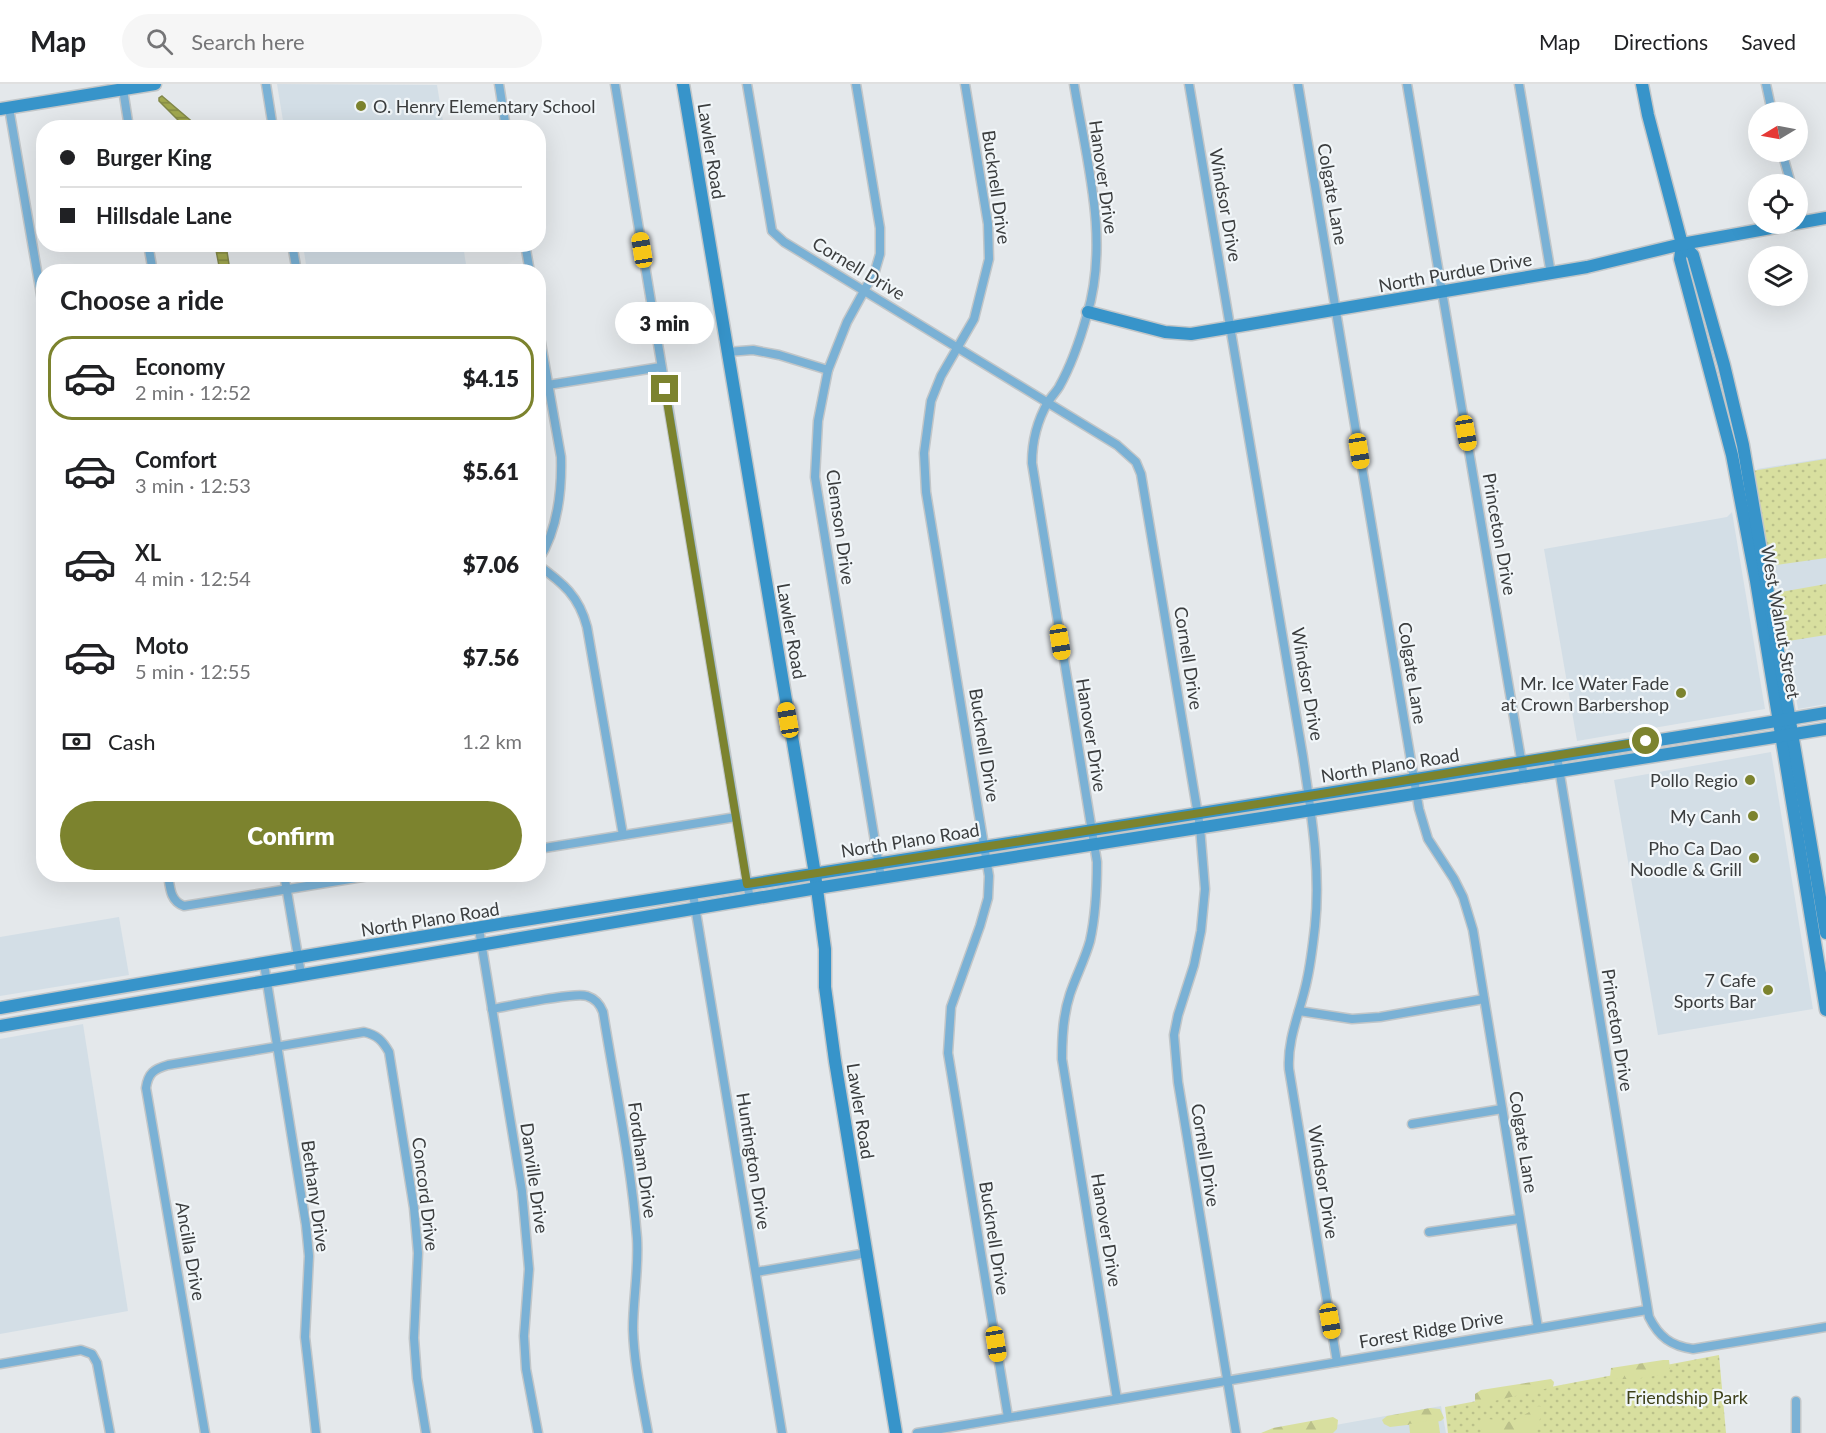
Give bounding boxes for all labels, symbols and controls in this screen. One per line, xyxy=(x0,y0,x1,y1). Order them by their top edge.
search box xyxy=(122,14,542,68)
text: Map xyxy=(30,24,86,58)
icon: search xyxy=(143,25,176,58)
text: Search here xyxy=(191,28,305,55)
text: Map xyxy=(1539,29,1580,54)
text: Directions xyxy=(1613,29,1708,54)
text: Saved xyxy=(1741,29,1796,54)
place label: O. Henry Elementary School xyxy=(373,95,596,117)
marker: O. Henry Elementary School xyxy=(354,99,368,113)
street label: Lawler Road xyxy=(694,102,730,200)
north arrow xyxy=(1748,102,1808,162)
map controls xyxy=(1748,102,1808,306)
street label: Hanover Drive xyxy=(1085,119,1123,235)
street label: Bucknell Drive xyxy=(978,129,1016,245)
street label: Colgate Lane xyxy=(1313,141,1353,247)
text: Burger King xyxy=(96,144,212,171)
street label: Windsor Drive xyxy=(1205,147,1247,263)
button: locate xyxy=(1748,174,1808,234)
text: Hillsdale Lane xyxy=(96,202,232,229)
car xyxy=(630,231,654,269)
street label: Cornell Drive xyxy=(809,232,909,304)
button: layers xyxy=(1748,246,1808,306)
street label: North Purdue Drive xyxy=(1377,248,1533,296)
text: Choose a ride xyxy=(60,283,224,316)
callout: 3 min xyxy=(616,302,714,344)
text: 3 min xyxy=(640,311,689,335)
icon: car xyxy=(63,351,117,405)
text: Economy xyxy=(135,353,225,380)
text: $4.15 xyxy=(463,365,519,392)
route end xyxy=(651,375,678,402)
text: 2 min · 12:52 xyxy=(135,380,251,404)
car xyxy=(1454,414,1478,452)
car xyxy=(1347,432,1371,470)
icon: car xyxy=(63,444,117,498)
text: Comfort xyxy=(135,446,217,473)
text: $5.61 xyxy=(463,458,519,485)
street label: Clemson Drive xyxy=(822,468,860,586)
street label: Princeton Drive xyxy=(1478,471,1522,597)
text: 3 min · 12:53 xyxy=(135,473,251,497)
icon: car xyxy=(63,537,117,591)
text: XL xyxy=(135,539,161,566)
street label: West Walnut Street xyxy=(1757,544,1805,701)
text: $7.06 xyxy=(463,551,519,578)
text: 4 min · 12:54 xyxy=(135,566,251,590)
street label: Lawler Road xyxy=(773,581,811,681)
street label: Cornell Drive xyxy=(1170,605,1208,711)
street label: Colgate Lane xyxy=(1394,621,1432,725)
car xyxy=(1048,623,1072,661)
street label: Windsor Drive xyxy=(1287,626,1329,742)
icon: car xyxy=(63,630,117,684)
text: Moto xyxy=(135,632,189,659)
text: $7.56 xyxy=(463,644,519,671)
text: 5 min · 12:55 xyxy=(135,659,251,683)
place label: Mr. Ice Water Fade at Crown Barbershop xyxy=(1501,672,1669,715)
street label: Hanover Drive xyxy=(1072,677,1112,793)
marker: Mr. Ice Water Fade at Crown Barbershop xyxy=(1674,686,1688,700)
street label: Bucknell Drive xyxy=(965,687,1005,803)
car xyxy=(776,701,800,739)
icon: cash xyxy=(60,725,93,758)
route start xyxy=(1632,727,1659,754)
text: Cash xyxy=(108,728,155,755)
text: 1.2 km xyxy=(462,729,522,753)
street label: North Plano Road xyxy=(1319,743,1461,787)
place label: Pollo Regio xyxy=(1650,769,1738,791)
marker: Pollo Regio xyxy=(1743,773,1757,787)
button: Confirm xyxy=(60,801,522,870)
place label: My Canh xyxy=(1670,805,1741,827)
marker: My Canh xyxy=(1746,809,1760,823)
street label: North Plano Road xyxy=(839,818,981,862)
place label: Pho Ca Dao Noodle & Grill xyxy=(1630,837,1742,880)
marker: Pho Ca Dao Noodle & Grill xyxy=(1747,851,1761,865)
street label: North Plano Road xyxy=(359,897,501,941)
street label: Princeton Drive xyxy=(1597,967,1639,1093)
place label: 7 Cafe Sports Bar xyxy=(1674,969,1756,1012)
marker: 7 Cafe Sports Bar xyxy=(1761,983,1775,997)
street label: Lawler Road xyxy=(843,1062,879,1160)
street label: Colgate Lane xyxy=(1505,1090,1543,1194)
street label: Huntington Drive xyxy=(732,1091,776,1231)
street label: Fordham Drive xyxy=(624,1100,662,1220)
street label: Cornell Drive xyxy=(1187,1102,1225,1208)
street label: Danville Drive xyxy=(516,1121,554,1235)
street label: Windsor Drive xyxy=(1304,1124,1344,1240)
street label: Concord Drive xyxy=(408,1136,444,1252)
street label: Bethany Drive xyxy=(297,1139,335,1253)
street label: Hanover Drive xyxy=(1087,1172,1127,1288)
street label: Bucknell Drive xyxy=(975,1180,1015,1296)
street label: Ancilla Drive xyxy=(171,1200,211,1302)
car xyxy=(1318,1302,1342,1340)
street label: Forest Ridge Drive xyxy=(1357,1305,1505,1353)
car xyxy=(984,1325,1008,1363)
park label: Friendship Park xyxy=(1626,1386,1749,1408)

